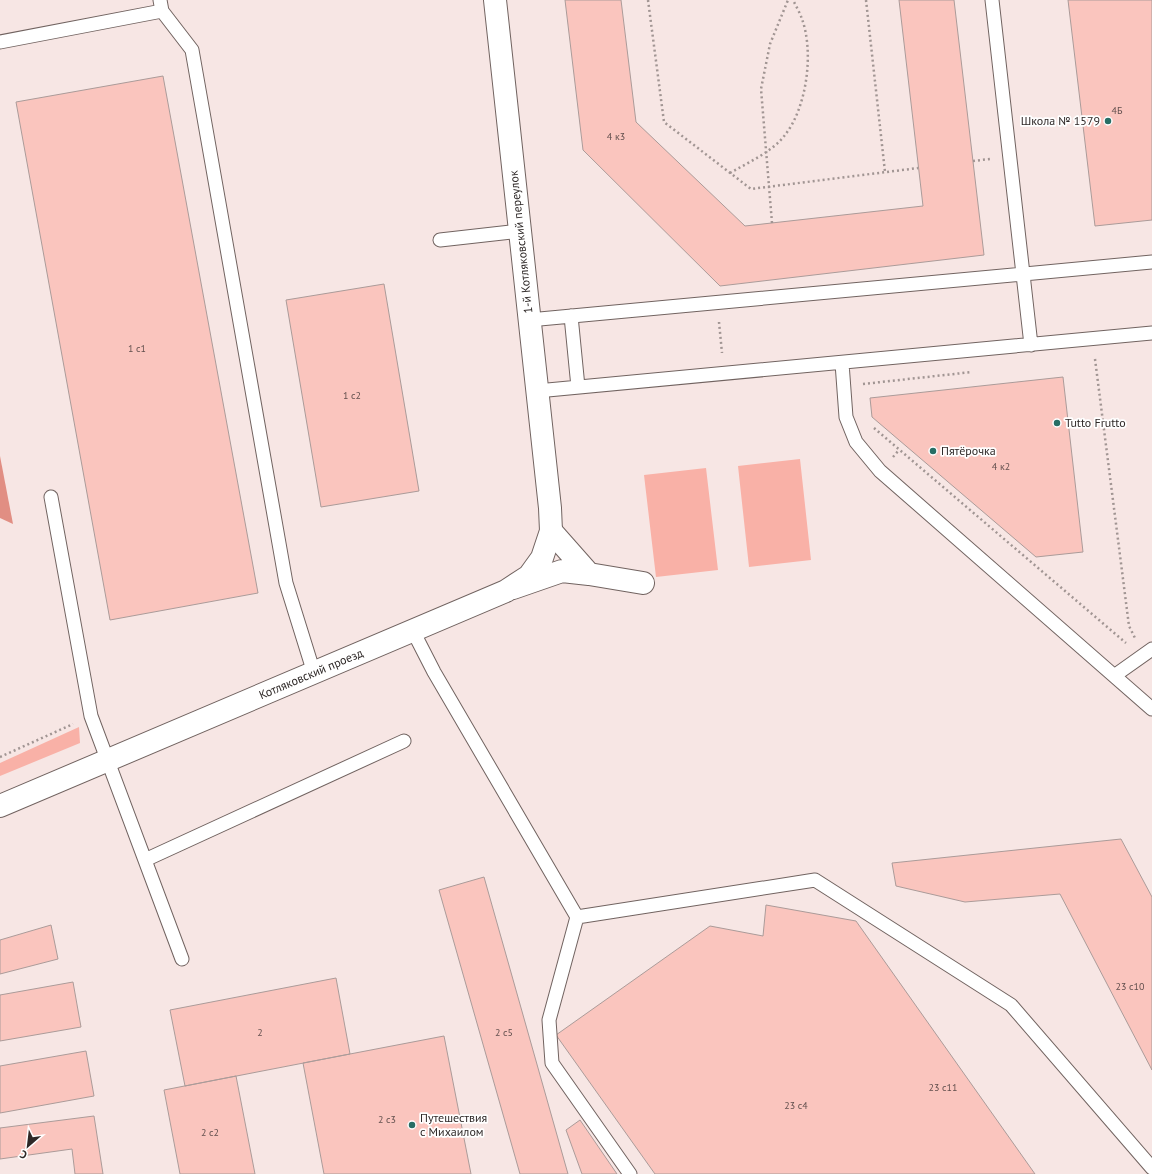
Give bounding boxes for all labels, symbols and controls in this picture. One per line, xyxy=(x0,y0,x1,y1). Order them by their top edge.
house number: 4Б xyxy=(1112,104,1123,117)
place label: Школа № 1579 xyxy=(1021,113,1100,128)
marker: Школа № 1579 xyxy=(1103,116,1113,126)
house number: 4 к3 xyxy=(607,130,625,143)
street label: 1-й Котляковский переулок xyxy=(506,170,535,314)
house number: 1 с1 xyxy=(128,342,146,355)
house number: 1 с2 xyxy=(343,389,361,402)
place label: Tutto Frutto xyxy=(1065,415,1126,430)
marker: Tutto Frutto xyxy=(1052,418,1062,428)
place label: Пятёрочка xyxy=(941,443,996,458)
marker: Пятёрочка xyxy=(928,446,938,456)
house number: 4 к2 xyxy=(992,460,1010,473)
street label: Котляковский проезд xyxy=(256,645,366,702)
house number: 23 с10 xyxy=(1116,980,1145,993)
house number: 2 xyxy=(257,1026,263,1039)
house number: 2 с5 xyxy=(495,1026,513,1039)
house number: 23 с11 xyxy=(929,1081,957,1094)
house number: 23 с4 xyxy=(784,1099,808,1112)
place label: Путешествия с Михаилом xyxy=(420,1110,487,1139)
house number: 2 с3 xyxy=(378,1113,396,1126)
marker: Путешествия с Михаилом xyxy=(407,1120,417,1130)
north arrow xyxy=(8,1126,48,1166)
house number: 2 с2 xyxy=(201,1126,219,1139)
text: С xyxy=(17,1147,29,1162)

